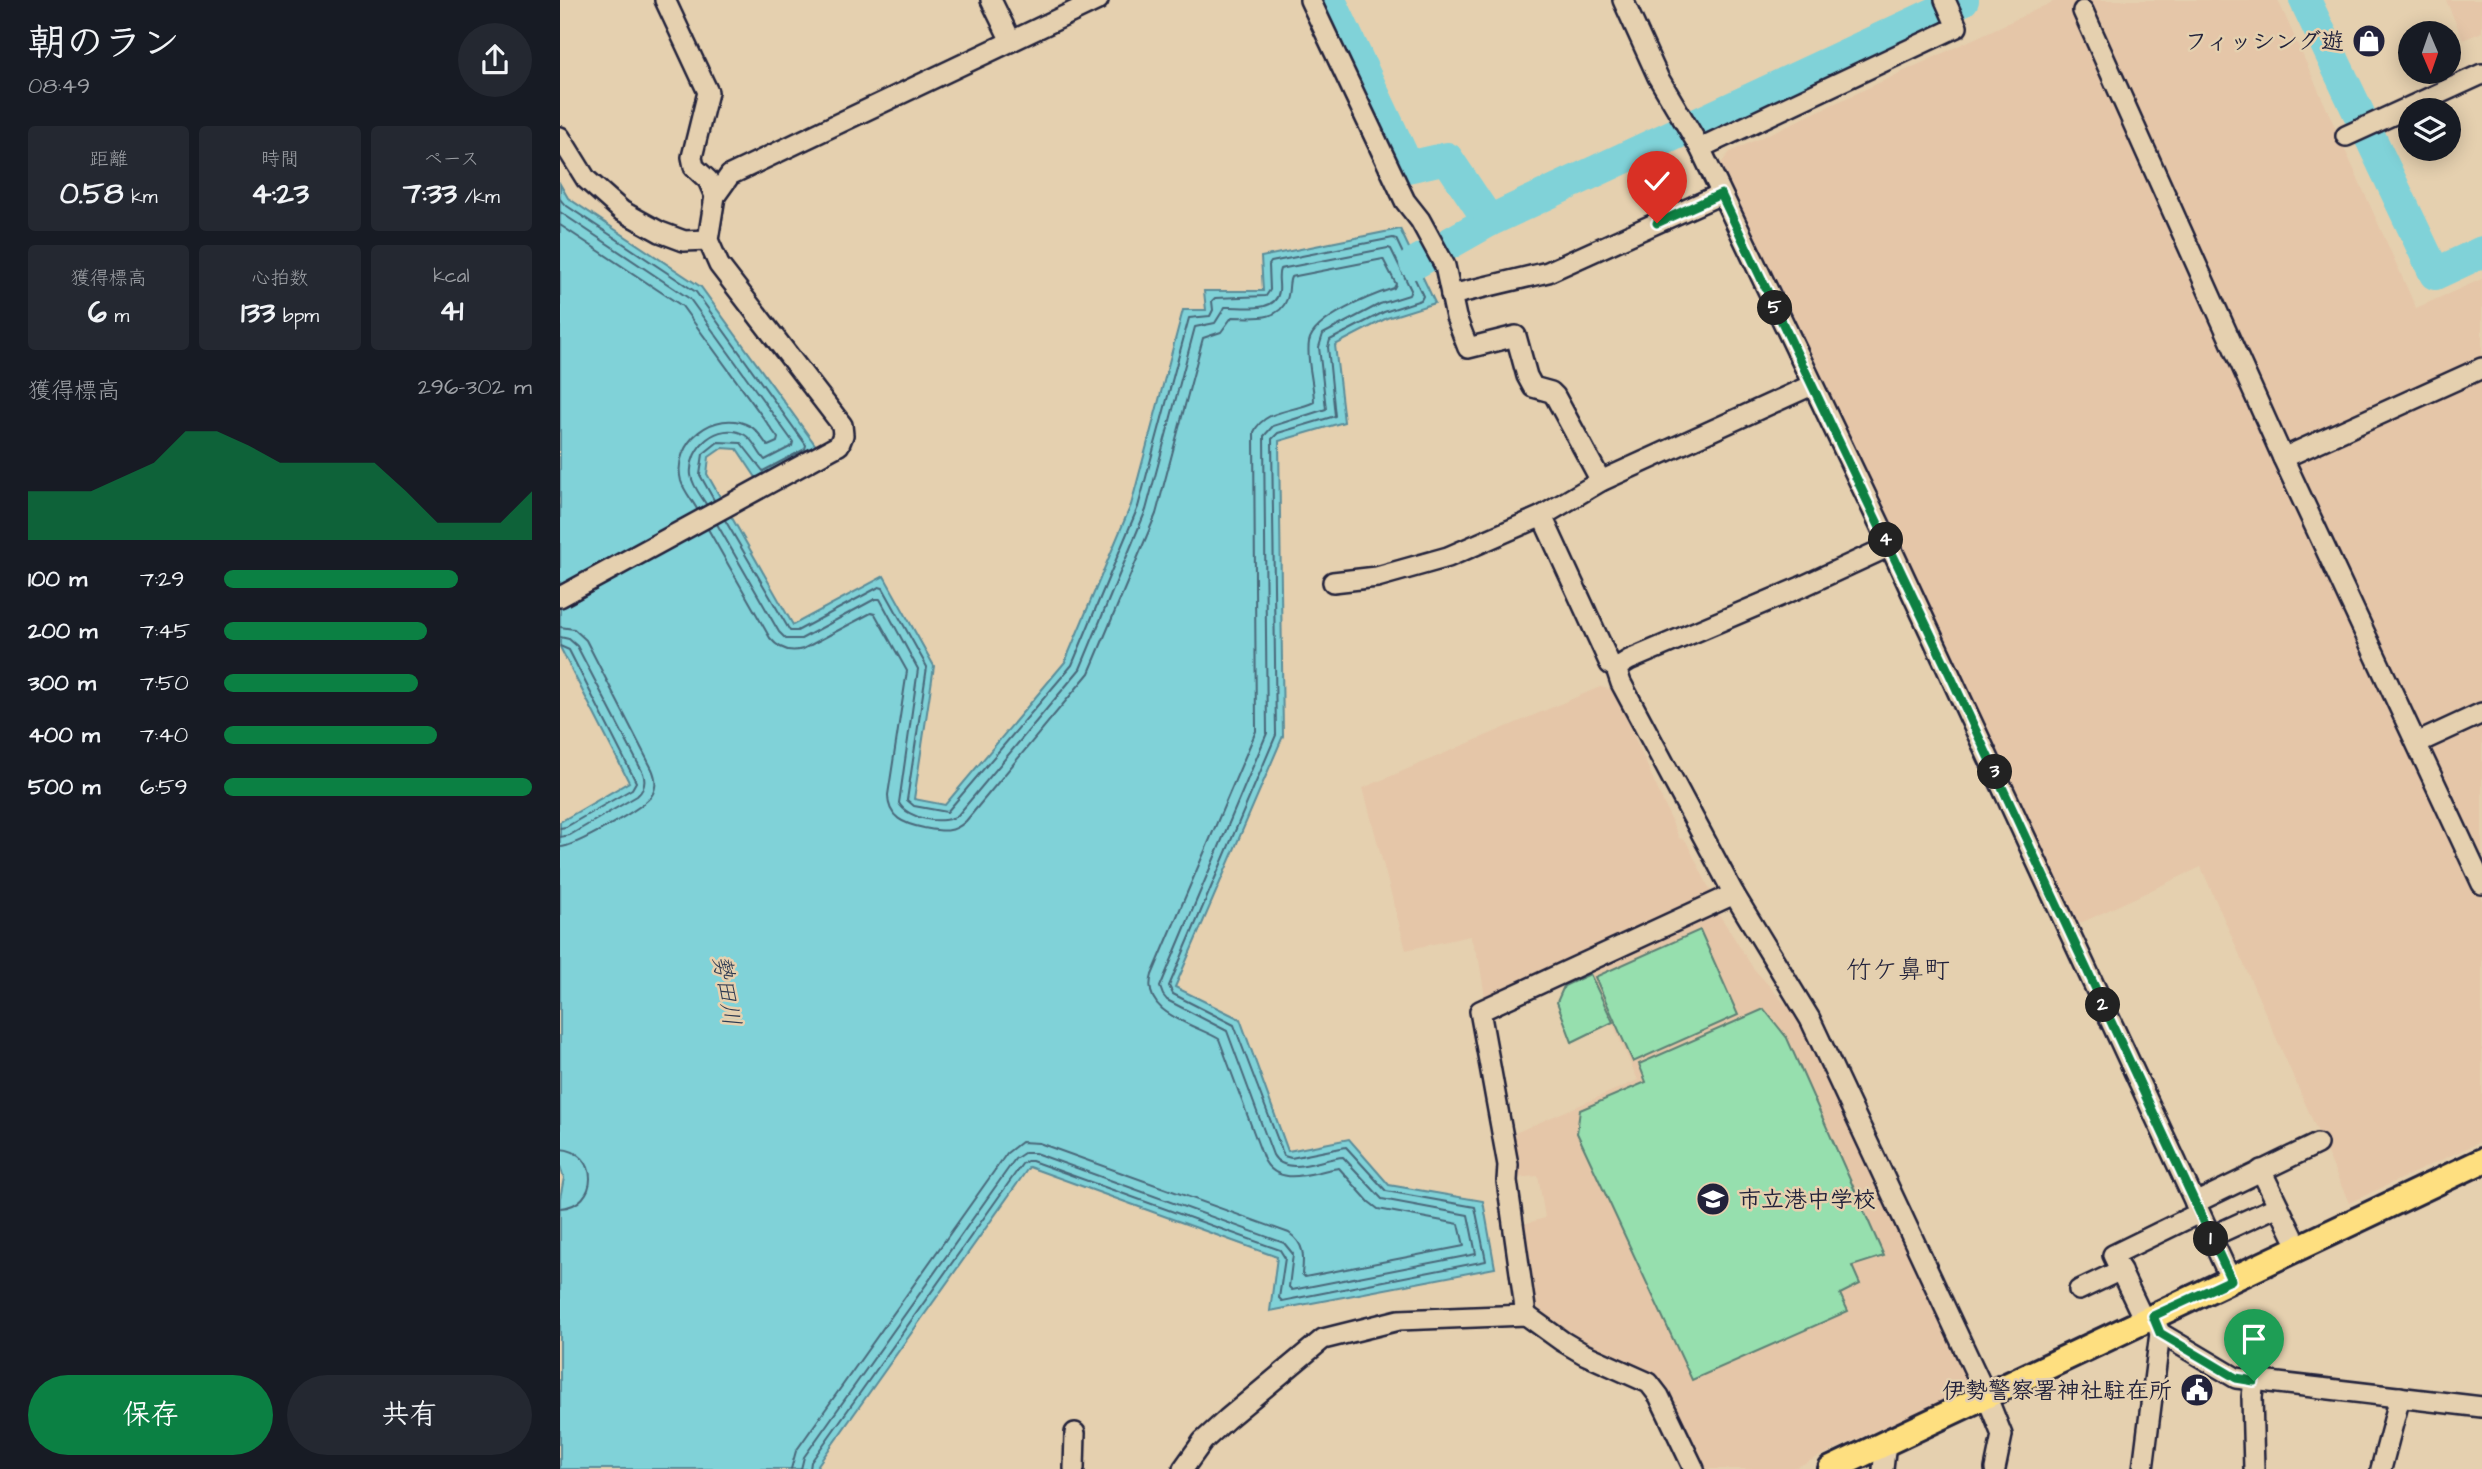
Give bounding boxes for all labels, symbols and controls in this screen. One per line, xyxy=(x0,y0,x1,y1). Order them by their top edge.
text: 朝のラン xyxy=(28,18,180,70)
north arrow xyxy=(2398,21,2460,84)
map controls xyxy=(2398,21,2461,161)
shop icon: フィッシング遊 xyxy=(2350,22,2388,60)
button: share xyxy=(458,23,532,97)
place label: フィッシング遊 xyxy=(2185,26,2344,58)
text: 08:49 xyxy=(28,70,90,102)
button: layers xyxy=(2398,98,2461,161)
text: 距離 xyxy=(90,146,128,173)
text: 時間 xyxy=(261,146,299,173)
text: ペース xyxy=(423,146,479,173)
pin xyxy=(1627,151,1687,223)
icon: check xyxy=(1638,162,1676,200)
text: 0.58 xyxy=(60,173,124,215)
text: 4:23 xyxy=(251,173,309,215)
text: 7:33 xyxy=(403,173,457,215)
text: km xyxy=(124,184,158,211)
text: /km xyxy=(457,184,500,211)
text: kcal xyxy=(433,263,470,290)
text: 獲得標高 xyxy=(71,265,147,292)
text: 心拍数 xyxy=(251,265,309,292)
text: 41 xyxy=(439,290,463,332)
pin: 5 xyxy=(1758,290,1792,326)
text: 6 xyxy=(88,292,107,334)
text: 133 xyxy=(241,292,275,334)
text: 5 xyxy=(1768,294,1781,321)
text: m xyxy=(107,303,129,330)
text: bpm xyxy=(275,303,319,330)
text: 296–302 m xyxy=(418,371,532,403)
text: 獲得標高 xyxy=(28,375,120,407)
pin: 4 xyxy=(1868,522,1904,558)
text: 4 xyxy=(1879,526,1892,553)
text: 100 m xyxy=(28,563,87,595)
text: 7:29 xyxy=(140,563,184,595)
text: 200 m xyxy=(28,615,97,647)
text: 7:45 xyxy=(140,615,190,647)
text: 300 m xyxy=(28,667,96,699)
text: 7:50 xyxy=(140,667,189,699)
text: 400 m xyxy=(28,719,100,751)
text: 7:40 xyxy=(140,719,188,751)
pin: 3 xyxy=(1978,754,2012,790)
text: 3 xyxy=(1990,758,1999,785)
text: 500 m xyxy=(28,771,100,803)
text: 6:59 xyxy=(140,771,188,803)
water label: 勢田川 xyxy=(704,952,748,1028)
district label: 竹ケ鼻町 xyxy=(1846,952,1950,988)
pin: 2 xyxy=(2086,988,2120,1023)
text: 2 xyxy=(2097,991,2108,1018)
school or university icon: 市立港中学校 xyxy=(1694,1180,1732,1218)
place label: 市立港中学校 xyxy=(1738,1184,1876,1216)
pin: 1 xyxy=(2194,1222,2228,1256)
text: 1 xyxy=(2209,1225,2212,1252)
pin xyxy=(2224,1309,2284,1381)
icon: arrive xyxy=(2235,1320,2273,1358)
public building icon: 伊勢警察署神社駐在所 xyxy=(2178,1371,2216,1409)
button: 保存 xyxy=(28,1375,273,1455)
button: 共有 xyxy=(287,1375,532,1455)
place label: 伊勢警察署神社駐在所 xyxy=(1942,1375,2172,1407)

